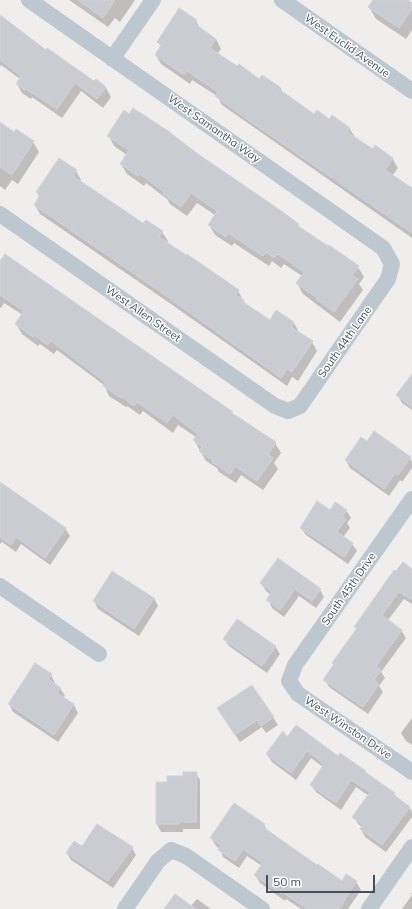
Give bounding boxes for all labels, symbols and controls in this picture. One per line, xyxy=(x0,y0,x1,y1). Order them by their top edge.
street label: West Euclid Avenue xyxy=(302,12,392,80)
street label: West Samantha Way xyxy=(165,92,263,166)
street label: West Allen Street xyxy=(103,283,183,345)
street label: South 44th Lane xyxy=(315,304,375,380)
street label: South 45th Drive xyxy=(319,550,379,628)
street label: West Winston Drive xyxy=(302,694,394,762)
scale bar xyxy=(268,867,377,893)
text: 50 m xyxy=(273,874,301,889)

